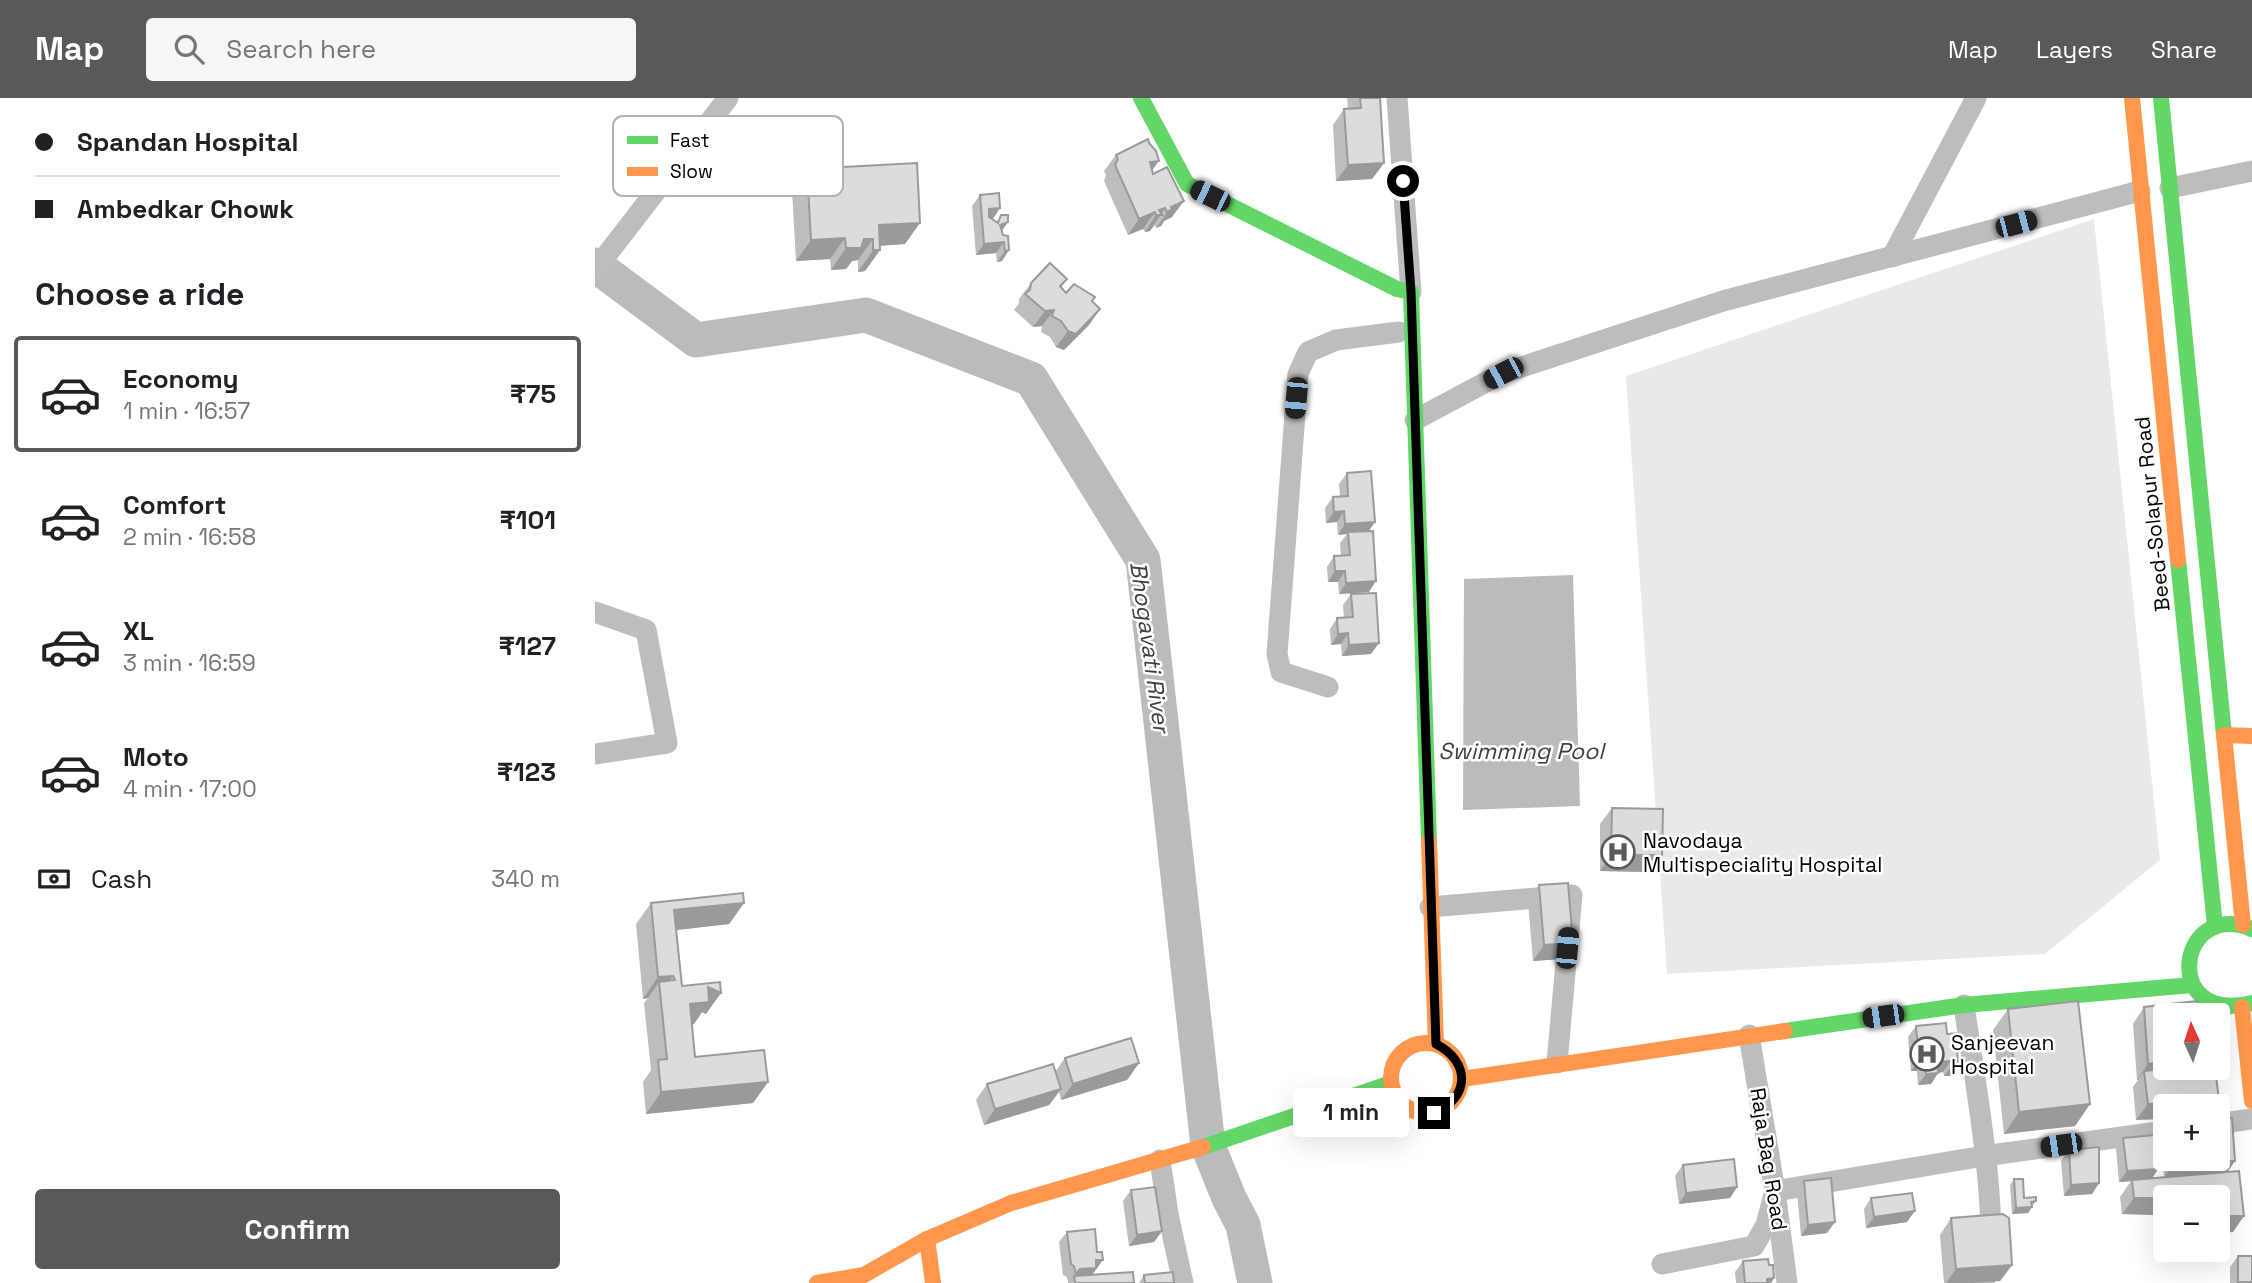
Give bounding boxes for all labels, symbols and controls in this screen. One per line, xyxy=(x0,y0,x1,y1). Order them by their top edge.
search box xyxy=(146,18,636,81)
text: Map xyxy=(35,28,104,70)
icon: search xyxy=(170,30,208,68)
text: Search here xyxy=(226,32,376,66)
text: Map xyxy=(1948,34,1998,65)
text: Layers xyxy=(2036,34,2113,65)
text: Share xyxy=(2151,34,2217,65)
legend xyxy=(613,116,843,196)
text: Spandan Hospital xyxy=(77,125,299,159)
text: Fast xyxy=(670,128,710,153)
text: Slow xyxy=(670,159,713,184)
route start xyxy=(1387,165,1419,197)
car xyxy=(1187,177,1234,215)
text: Ambedkar Chowk xyxy=(77,192,294,226)
car xyxy=(1993,208,2040,240)
text: Choose a ride xyxy=(35,274,245,314)
car xyxy=(1480,354,1527,392)
text: Economy xyxy=(123,362,239,396)
icon: car xyxy=(39,363,102,426)
car xyxy=(1284,376,1309,420)
text: ₹75 xyxy=(510,377,556,411)
text: 1 min · 16:57 xyxy=(123,396,250,426)
street label: Beed-Solapur Road xyxy=(2128,415,2176,613)
text: Comfort xyxy=(123,488,226,522)
icon: car xyxy=(39,489,102,552)
text: ₹101 xyxy=(499,503,556,537)
text: 2 min · 16:58 xyxy=(123,522,256,552)
water label: Bhogavati River xyxy=(1123,560,1177,737)
text: XL xyxy=(123,614,154,648)
icon: car xyxy=(39,615,102,678)
text: ₹127 xyxy=(498,629,556,663)
text: 3 min · 16:59 xyxy=(123,648,256,678)
water label: Swimming Pool xyxy=(1438,736,1606,766)
text: Moto xyxy=(123,740,189,774)
icon: car xyxy=(39,741,102,804)
text: ₹123 xyxy=(497,755,556,789)
text: 4 min · 17:00 xyxy=(123,774,257,804)
place label: Navodaya Multispeciality Hospital xyxy=(1643,827,1882,878)
hospital icon: Navodaya Multispeciality Hospital xyxy=(1599,833,1637,871)
icon: cash xyxy=(35,860,73,898)
text: Cash xyxy=(91,862,152,896)
text: 340 m xyxy=(491,864,560,894)
car xyxy=(1555,926,1580,970)
car xyxy=(1861,1003,1906,1029)
north arrow xyxy=(2153,1003,2229,1080)
map controls xyxy=(2153,1003,2230,1262)
place label: Sanjeevan Hospital xyxy=(1951,1029,2054,1080)
hospital icon: Sanjeevan Hospital xyxy=(1908,1035,1946,1073)
street label: Raja Bag Road xyxy=(1744,1086,1794,1232)
callout: 1 min xyxy=(1294,1088,1409,1138)
button: + xyxy=(2153,1094,2230,1171)
text: 1 min xyxy=(1323,1097,1379,1127)
route end xyxy=(1418,1097,1450,1129)
car xyxy=(2039,1132,2084,1158)
button: − xyxy=(2153,1185,2230,1262)
button: Confirm xyxy=(35,1189,560,1269)

